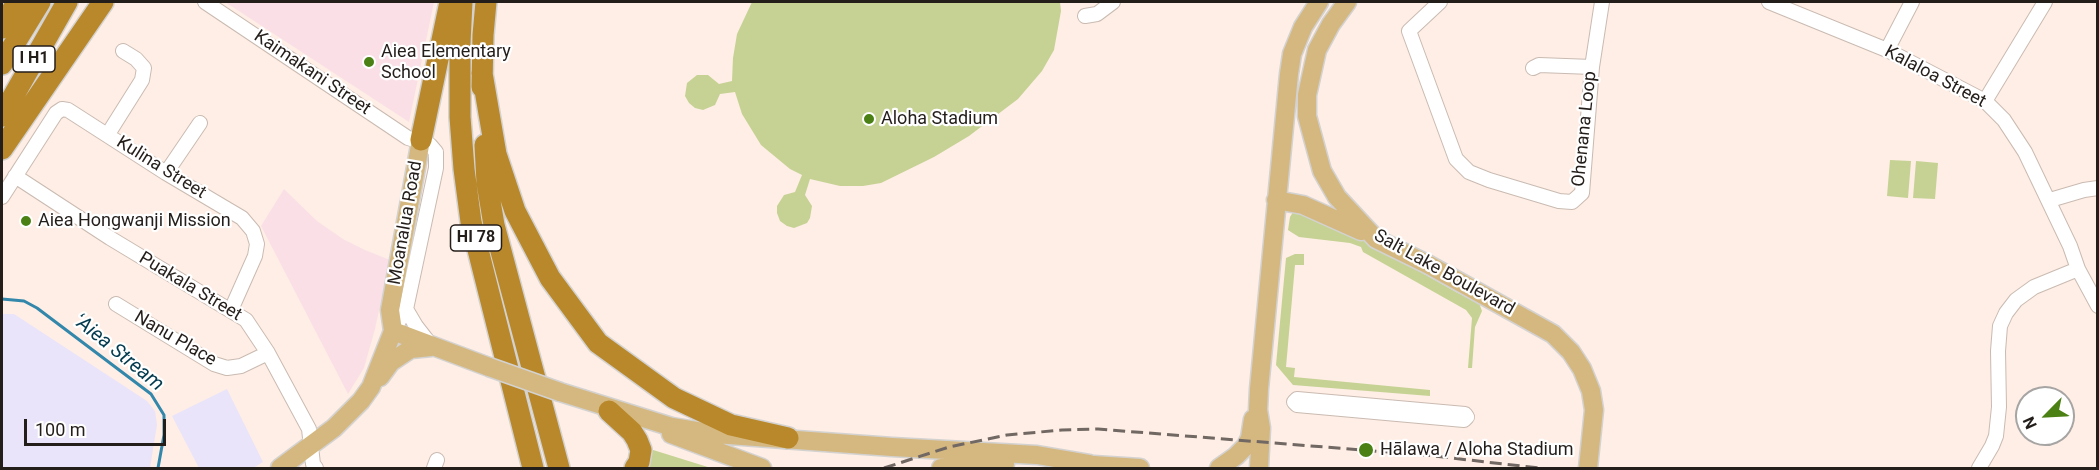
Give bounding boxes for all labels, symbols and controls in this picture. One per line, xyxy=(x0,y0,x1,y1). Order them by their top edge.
street label: Kaimakani Street xyxy=(249,26,375,120)
place label: Aiea Elementary School xyxy=(381,41,511,84)
street label: Kalaloa Street xyxy=(1881,41,1989,113)
road number: I H1 xyxy=(13,46,55,72)
marker: Aiea Elementary School xyxy=(362,55,376,69)
street label: Ohenana Loop xyxy=(1568,70,1602,188)
place label: Aloha Stadium xyxy=(881,108,998,130)
marker: Aloha Stadium xyxy=(862,112,876,126)
street label: Kulina Street xyxy=(112,132,210,204)
street label: Moanalua Road xyxy=(384,159,428,287)
place label: Aiea Hongwanji Mission xyxy=(38,210,231,232)
marker: Aiea Hongwanji Mission xyxy=(19,214,33,228)
road number: HI 78 xyxy=(450,225,502,251)
street label: Salt Lake Boulevard xyxy=(1370,225,1518,321)
street label: Puakala Street xyxy=(135,248,245,326)
street label: Nanu Place xyxy=(130,307,220,371)
water label: ʻAiea Stream xyxy=(68,309,168,397)
north arrow xyxy=(2015,386,2075,446)
scale bar xyxy=(27,407,170,445)
text: N xyxy=(2019,414,2041,432)
text: 100 m xyxy=(35,419,86,440)
place label: Hālawa / Aloha Stadium xyxy=(1380,439,1574,461)
marker: Hālawa / Aloha Stadium xyxy=(1357,441,1375,459)

